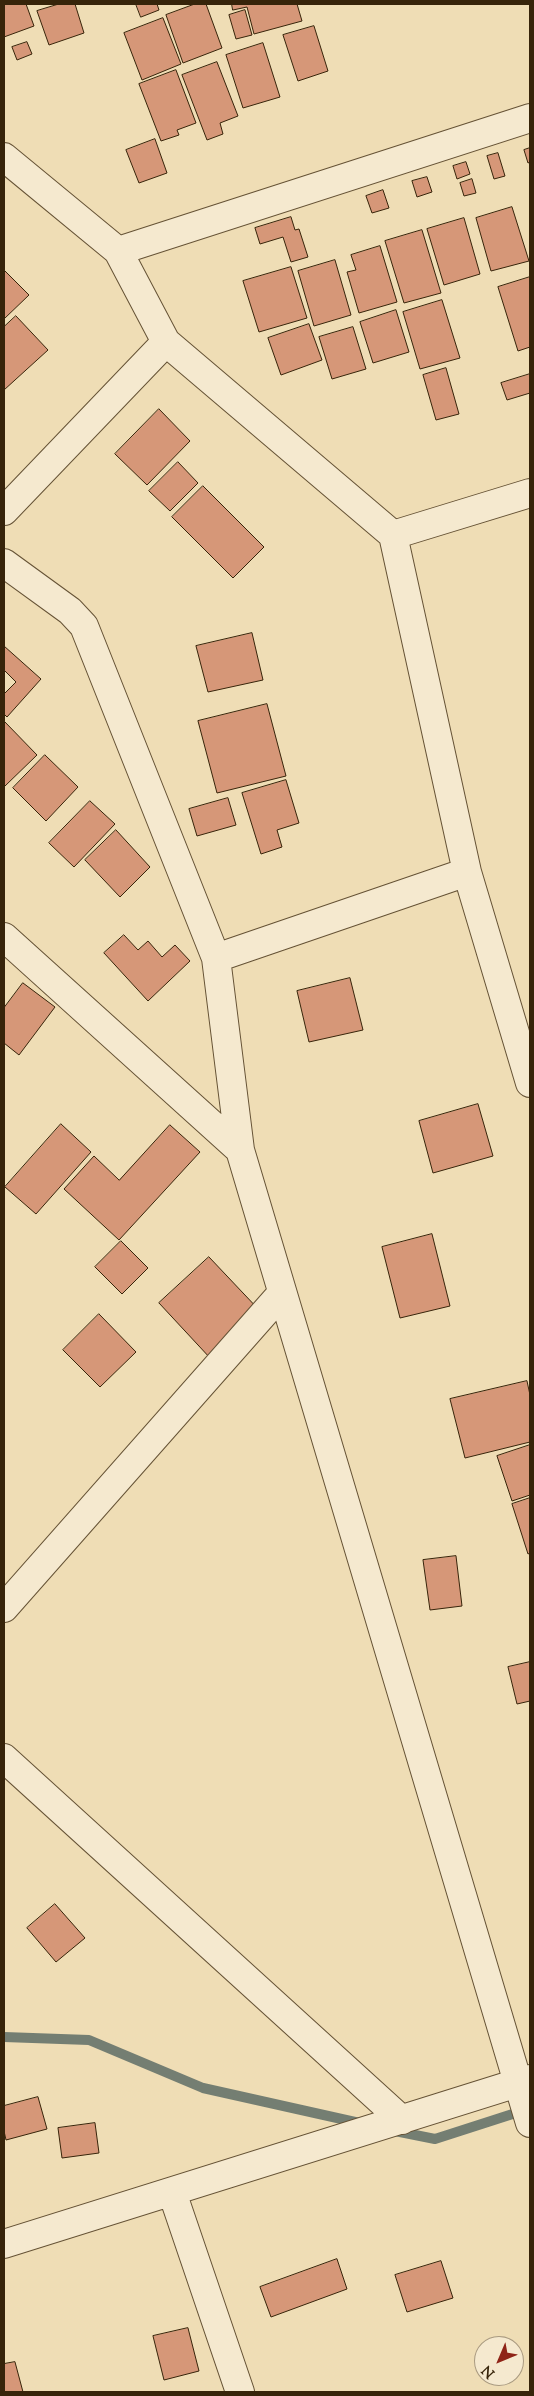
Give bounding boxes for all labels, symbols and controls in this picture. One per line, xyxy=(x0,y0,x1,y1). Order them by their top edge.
north arrow xyxy=(474,2336,524,2386)
text: N xyxy=(478,2360,500,2382)

